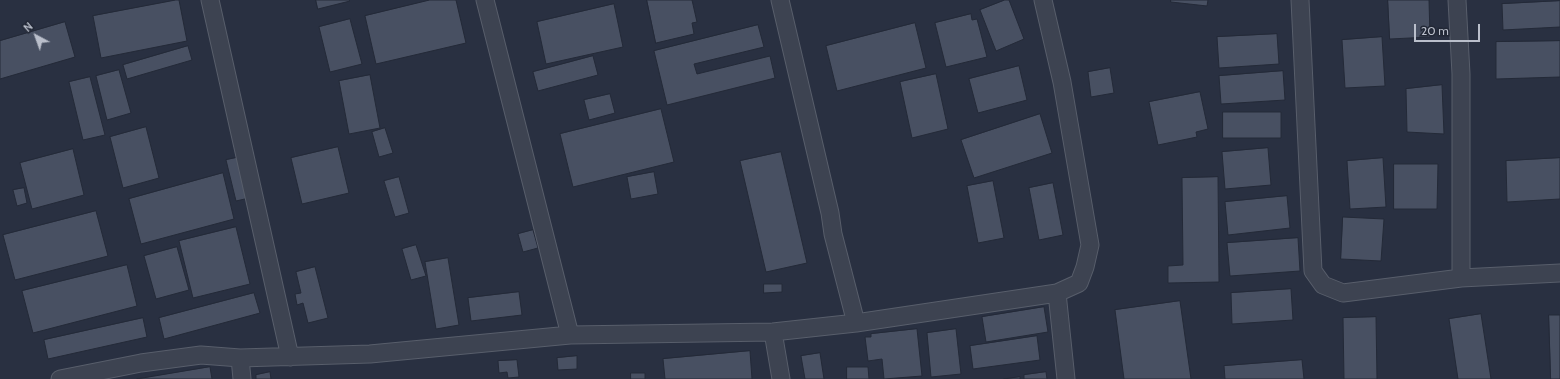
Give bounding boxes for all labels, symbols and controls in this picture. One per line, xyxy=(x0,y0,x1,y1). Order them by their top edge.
north arrow xyxy=(16,16,56,56)
scale bar xyxy=(1416,16,1482,42)
text: N xyxy=(21,19,36,35)
text: 20 m xyxy=(1421,23,1449,38)

